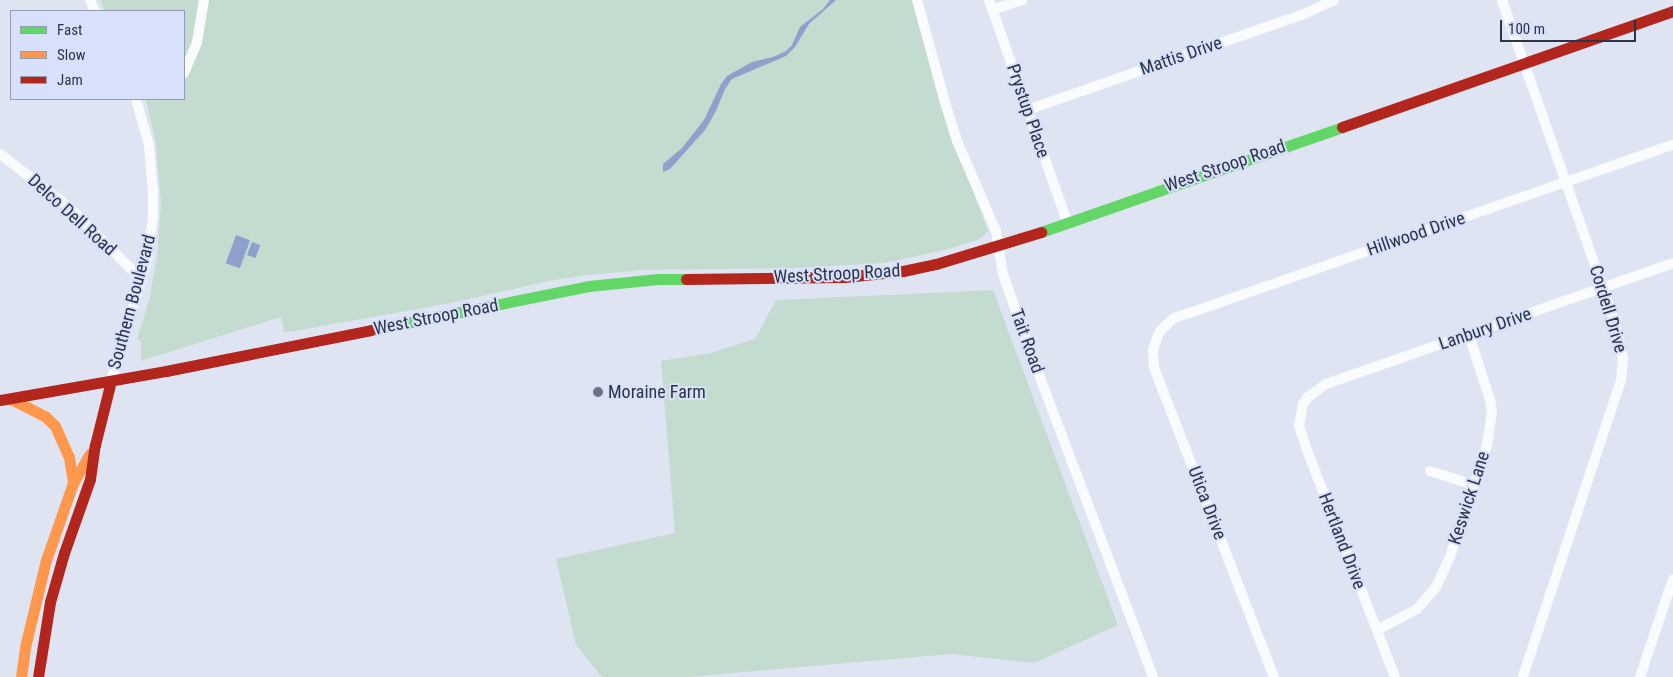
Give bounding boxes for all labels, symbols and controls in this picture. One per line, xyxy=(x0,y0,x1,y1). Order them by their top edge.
legend xyxy=(10,10,185,100)
scale bar xyxy=(1503,10,1639,42)
text: 100 m xyxy=(1508,20,1545,38)
text: Fast xyxy=(57,21,82,39)
street label: Mattis Drive xyxy=(1137,32,1225,80)
text: Slow xyxy=(57,46,86,64)
street label: Prystup Place xyxy=(1002,61,1054,161)
text: Jam xyxy=(57,71,83,89)
street label: West Stroop Road xyxy=(1162,135,1288,197)
street label: Delco Dell Road xyxy=(23,170,121,260)
street label: Hillwood Drive xyxy=(1364,207,1468,261)
street label: Southern Boulevard xyxy=(104,232,160,372)
street label: West Stroop Road xyxy=(773,260,901,288)
street label: Cordell Drive xyxy=(1584,263,1632,355)
street label: West Stroop Road xyxy=(372,294,500,340)
street label: Lanbury Drive xyxy=(1436,303,1534,355)
street label: Tait Road xyxy=(1005,306,1049,376)
place label: Moraine Farm xyxy=(608,381,706,403)
marker: Moraine Farm xyxy=(592,386,604,398)
street label: Keswick Lane xyxy=(1444,449,1494,547)
street label: Utica Drive xyxy=(1183,463,1231,543)
street label: Hertland Drive xyxy=(1314,490,1370,592)

